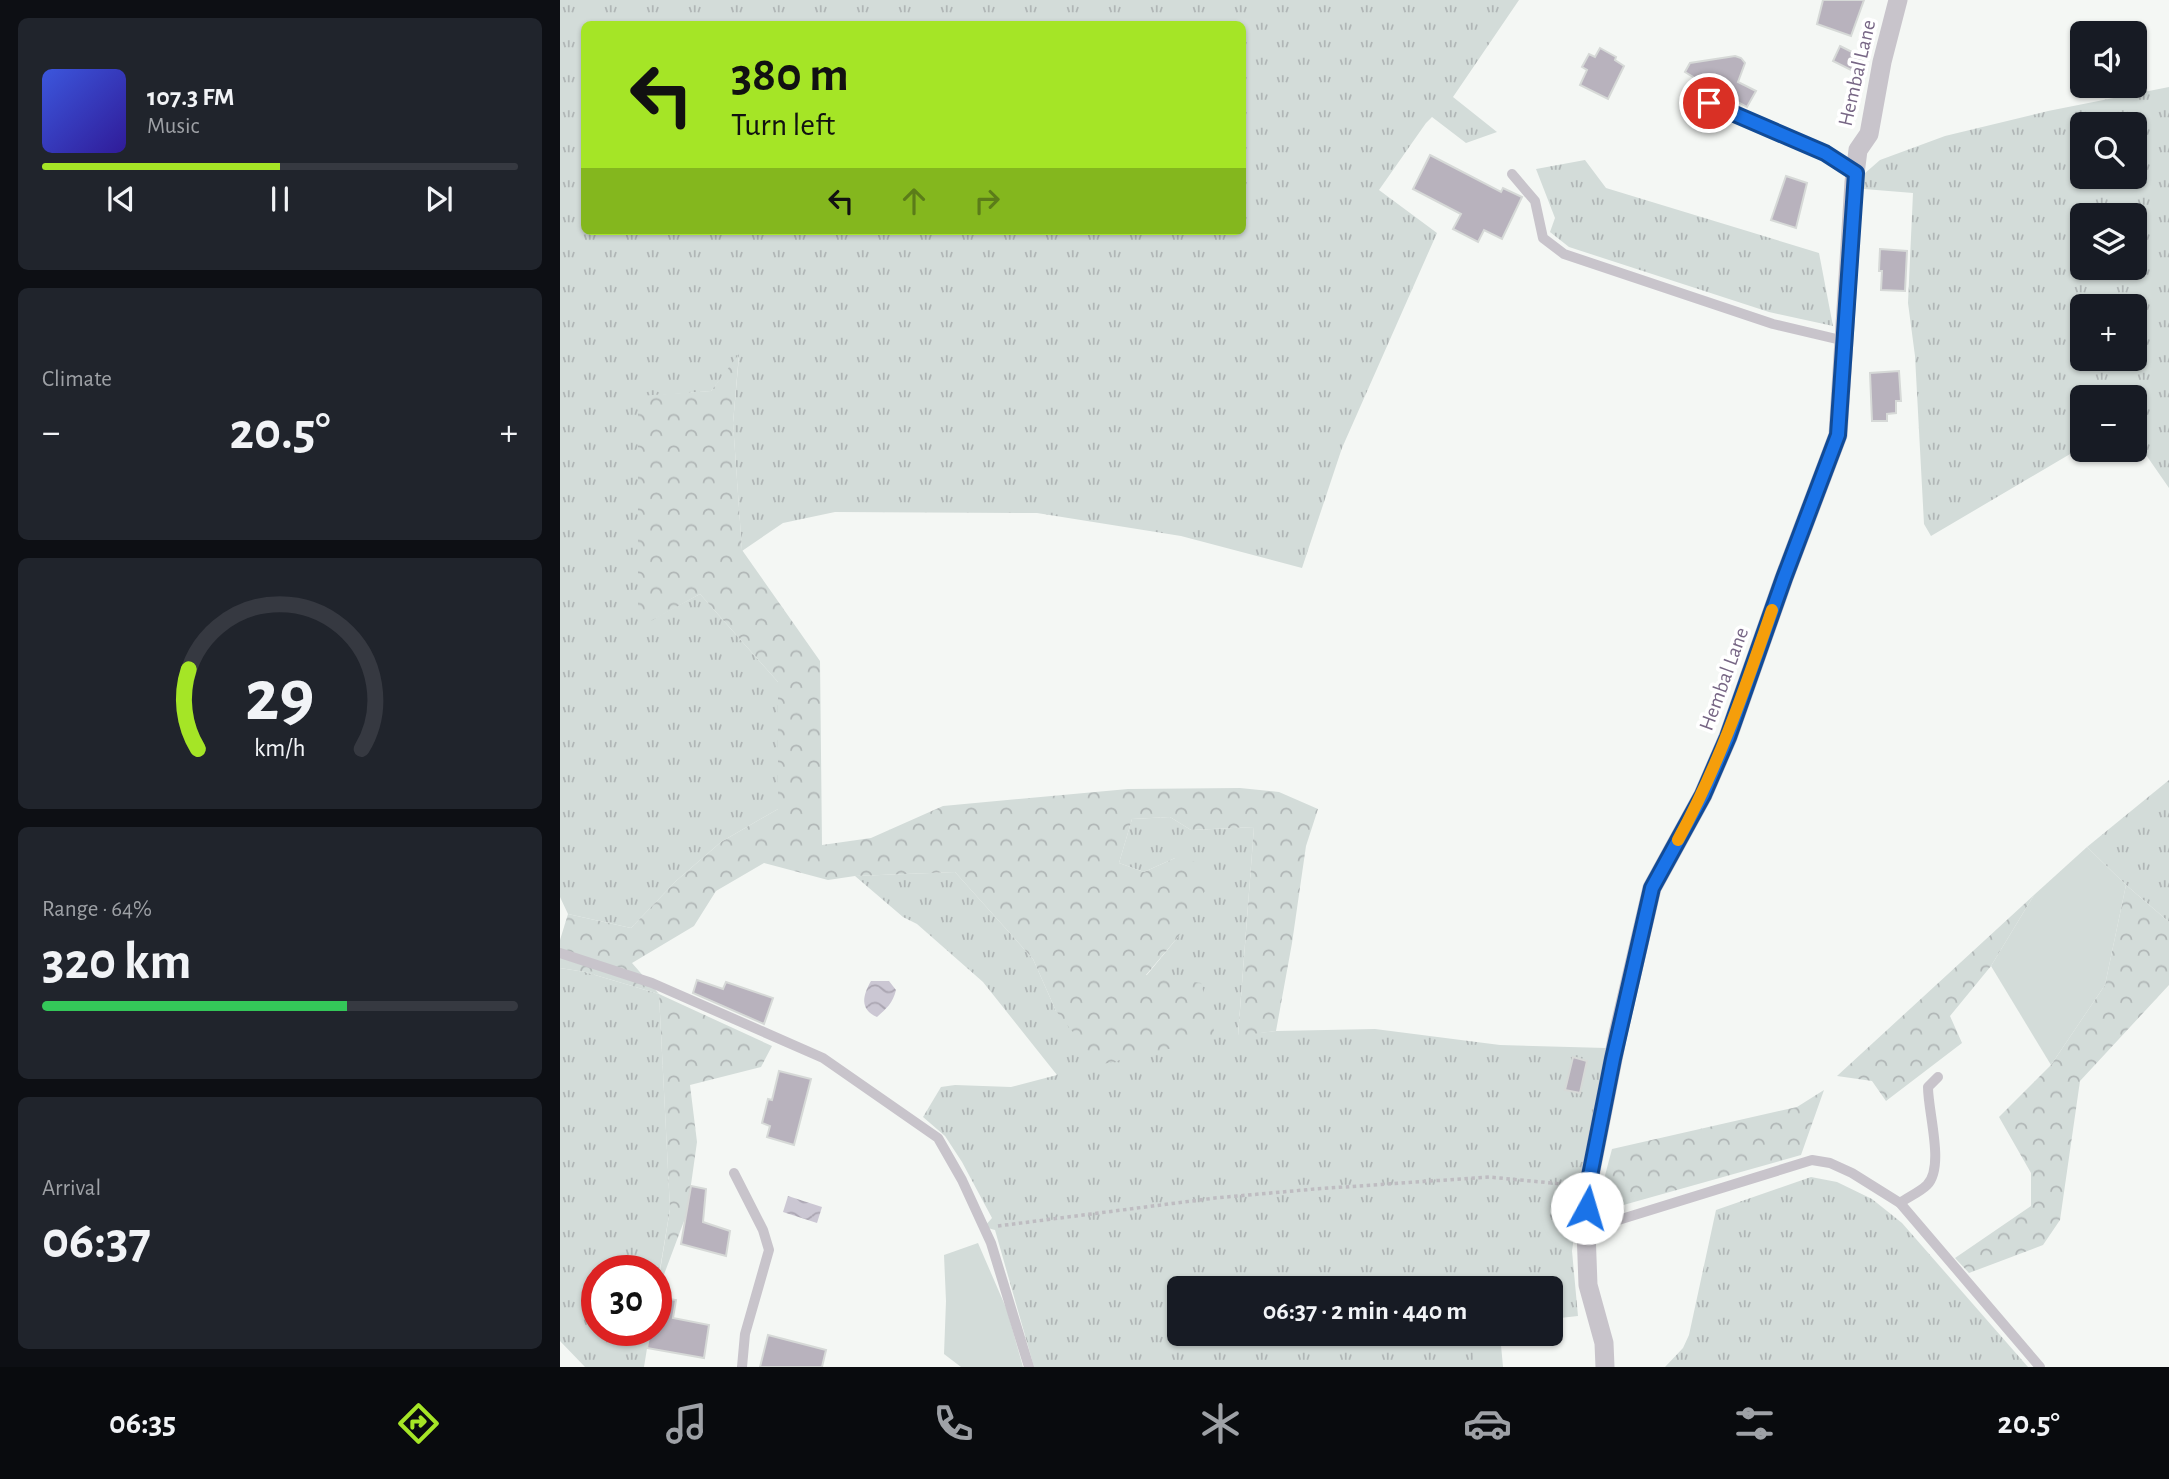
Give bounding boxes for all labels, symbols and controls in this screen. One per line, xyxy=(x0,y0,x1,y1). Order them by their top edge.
street label: Hembal Lane xyxy=(1835,18,1879,128)
map controls xyxy=(2070,21,2147,462)
button: sound xyxy=(2070,21,2147,98)
icon: left xyxy=(616,49,707,140)
text: 380 m xyxy=(731,51,849,100)
pin xyxy=(1679,73,1739,133)
text: 107.3 FM xyxy=(147,84,235,110)
icon: arrive xyxy=(1690,84,1728,122)
text: Turn left xyxy=(731,109,835,141)
button: search xyxy=(2070,112,2147,189)
text: Music xyxy=(147,115,199,138)
icon: previous xyxy=(102,180,140,218)
icon: pause xyxy=(261,180,299,218)
icon: next xyxy=(420,180,458,218)
icon: left xyxy=(822,182,860,220)
icon: ahead xyxy=(895,182,933,220)
icon: right xyxy=(968,182,1006,220)
button: layers xyxy=(2070,203,2147,280)
button: + xyxy=(2070,294,2147,371)
text: Climate xyxy=(42,368,112,391)
button: − xyxy=(2070,385,2147,462)
text: 20.5° xyxy=(229,406,331,458)
text: − xyxy=(42,414,60,452)
text: + xyxy=(500,414,518,452)
street label: Hembal Lane xyxy=(1696,625,1752,733)
text: 29 xyxy=(245,662,315,735)
text: km/h xyxy=(254,736,306,761)
text: Range · 64% xyxy=(42,898,152,921)
text: 320 km xyxy=(42,936,192,988)
position arrow xyxy=(1550,1171,1624,1245)
text: Arrival xyxy=(42,1177,101,1200)
text: 06:37 xyxy=(42,1215,151,1267)
speed limit sign: 30 xyxy=(581,1255,672,1346)
text: 06:37 · 2 min · 440 m xyxy=(1263,1298,1467,1324)
icon: directions xyxy=(394,1399,443,1448)
icon: music xyxy=(662,1399,711,1448)
icon: phone xyxy=(929,1399,978,1448)
icon: climate xyxy=(1196,1399,1245,1448)
icon: car xyxy=(1463,1399,1512,1448)
icon: filters xyxy=(1730,1399,1779,1448)
text: 06:35 xyxy=(109,1407,176,1439)
text: 20.5° xyxy=(1998,1407,2060,1439)

